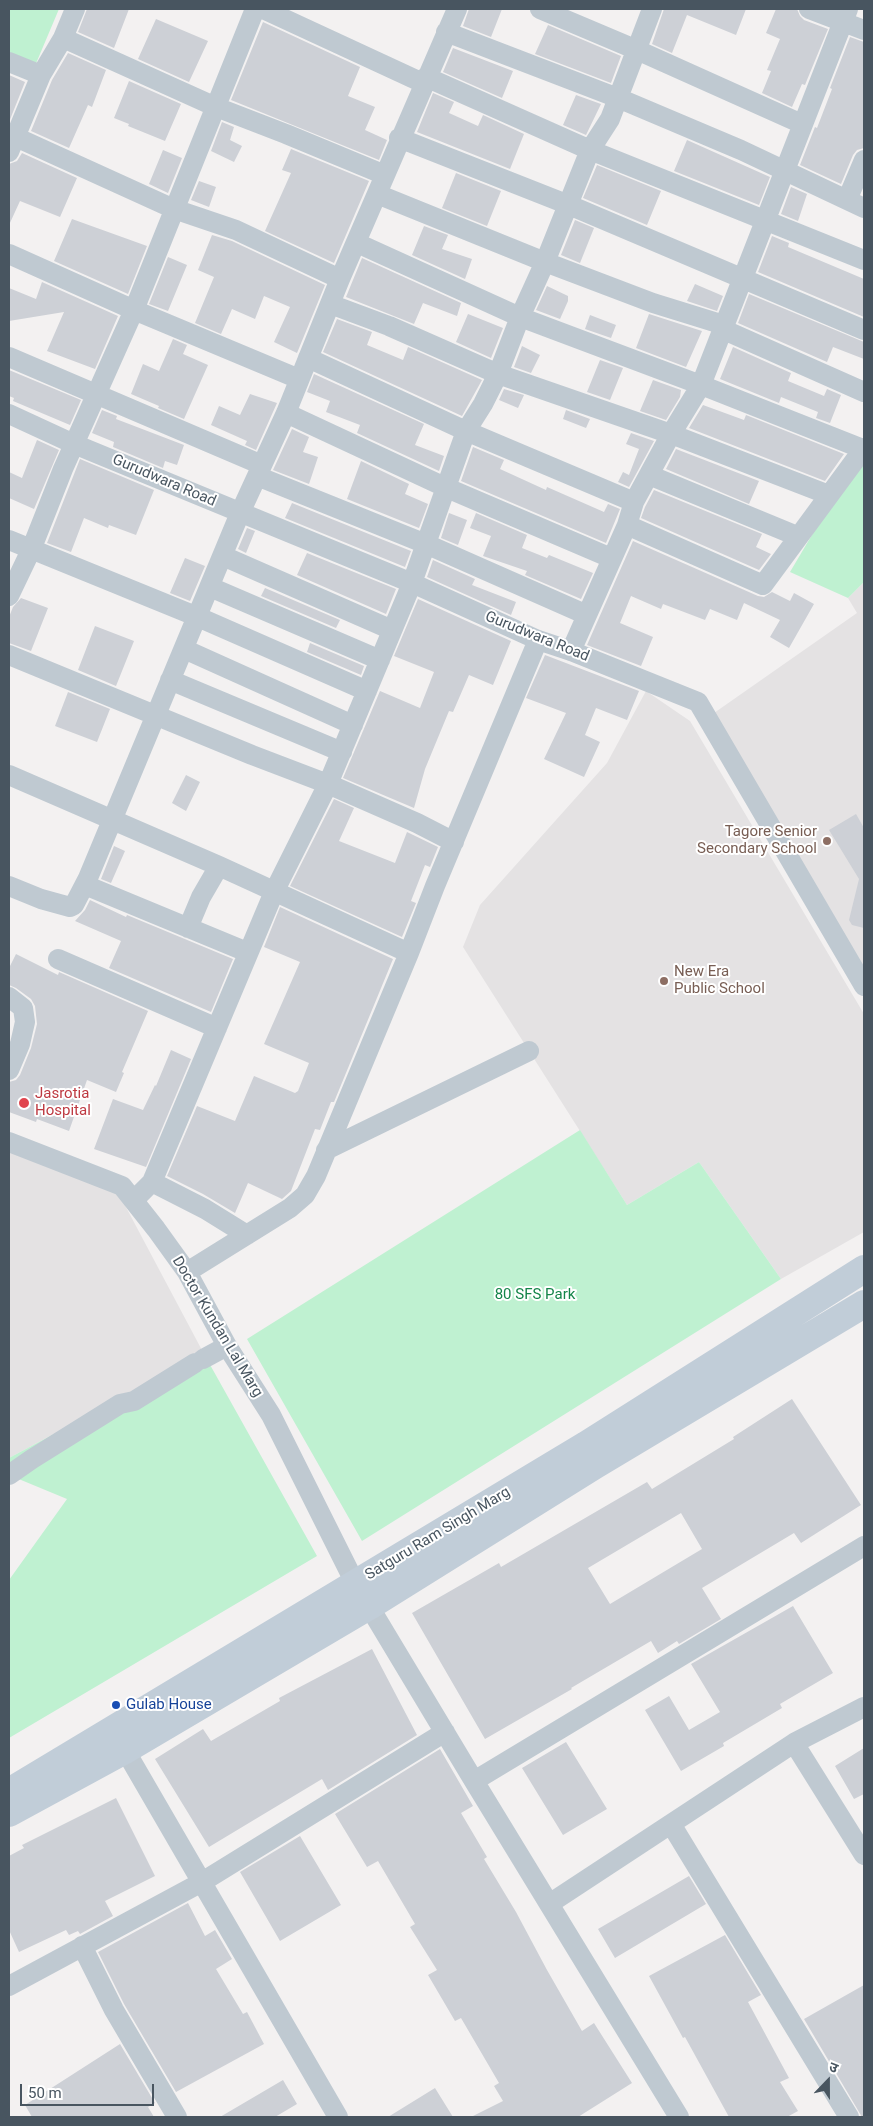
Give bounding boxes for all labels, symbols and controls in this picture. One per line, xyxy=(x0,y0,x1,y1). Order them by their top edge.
street label: Gurudwara Road xyxy=(109,451,219,511)
street label: Gurudwara Road xyxy=(482,608,592,666)
place label: Tagore Senior Secondary School xyxy=(697,823,817,858)
marker: Tagore Senior Secondary School xyxy=(821,835,833,847)
place label: New Era Public School xyxy=(674,963,765,998)
marker: New Era Public School xyxy=(658,975,670,987)
place label: Jasrotia Hospital xyxy=(35,1085,91,1120)
marker: Jasrotia Hospital xyxy=(17,1096,31,1110)
street label: Doctor Kundan Lal Marg xyxy=(168,1253,266,1401)
park label: 80 SFS Park xyxy=(495,1286,575,1304)
street label: Satguru Ram Singh Marg xyxy=(362,1484,514,1584)
place label: Gulab House xyxy=(126,1696,212,1714)
marker: Gulab House xyxy=(110,1699,122,1711)
north arrow xyxy=(803,2056,853,2106)
text: उ xyxy=(827,2058,840,2076)
scale bar xyxy=(22,2074,156,2106)
text: 50 m xyxy=(28,2084,62,2102)

